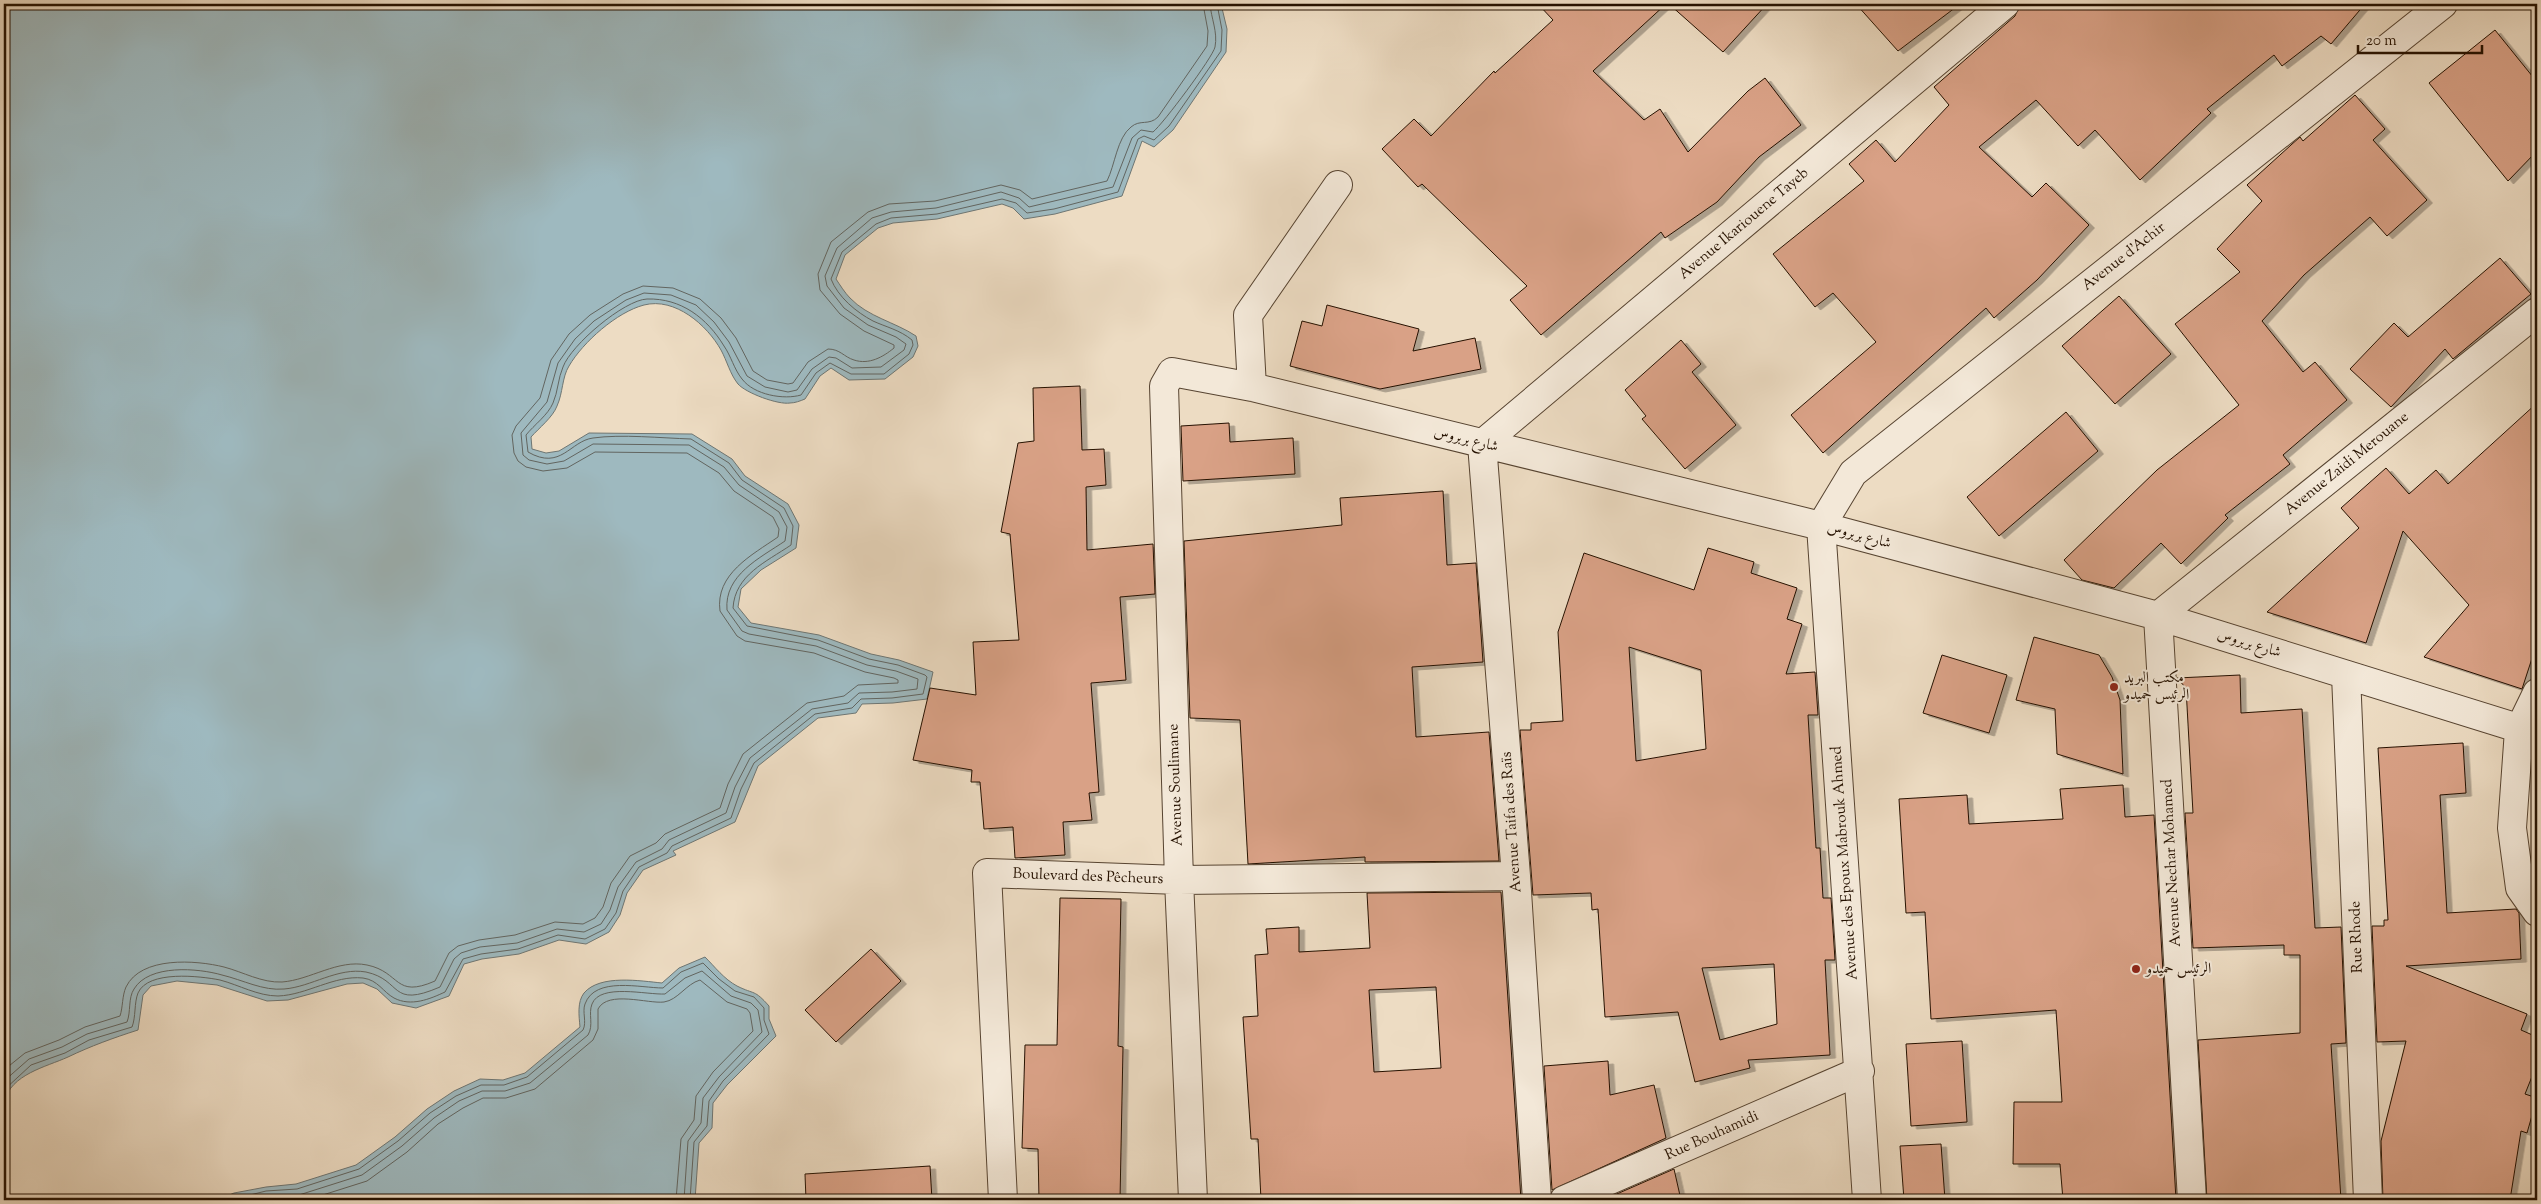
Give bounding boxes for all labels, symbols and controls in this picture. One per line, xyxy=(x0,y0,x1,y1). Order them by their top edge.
scale bar xyxy=(2358,22,2482,54)
text: 20 m xyxy=(2366,31,2397,52)
street label: Avenue Ikariouene Tayeb xyxy=(1674,163,1814,285)
street label: Avenue d'Achir xyxy=(2078,218,2170,296)
street label: Avenue Zaidi Merouane xyxy=(2280,407,2414,521)
street label: شارع بربروس xyxy=(1431,422,1500,459)
street label: شارع بربروس xyxy=(1824,517,1893,556)
street label: شارع بربروس xyxy=(2214,624,2283,665)
place label: مكتب البريد الرئيس حميدو xyxy=(2122,668,2189,706)
marker: مكتب البريد الرئيس حميدو xyxy=(2108,681,2120,693)
street label: Avenue Soulimane xyxy=(1163,723,1189,847)
street label: Avenue des Epoux Mabrouk Ahmed xyxy=(1826,745,1864,981)
street label: Avenue Taifa des Raïs xyxy=(1497,751,1527,893)
street label: Avenue Nechar Mohamed xyxy=(2157,778,2187,948)
street label: Boulevard des Pêcheurs xyxy=(1012,864,1164,890)
street label: Rue Rhode xyxy=(2345,901,2369,973)
place label: الرئيس حميدو xyxy=(2144,959,2211,980)
marker: الرئيس حميدو xyxy=(2130,963,2142,975)
street label: Rue Bouhamidi xyxy=(1662,1106,1762,1166)

